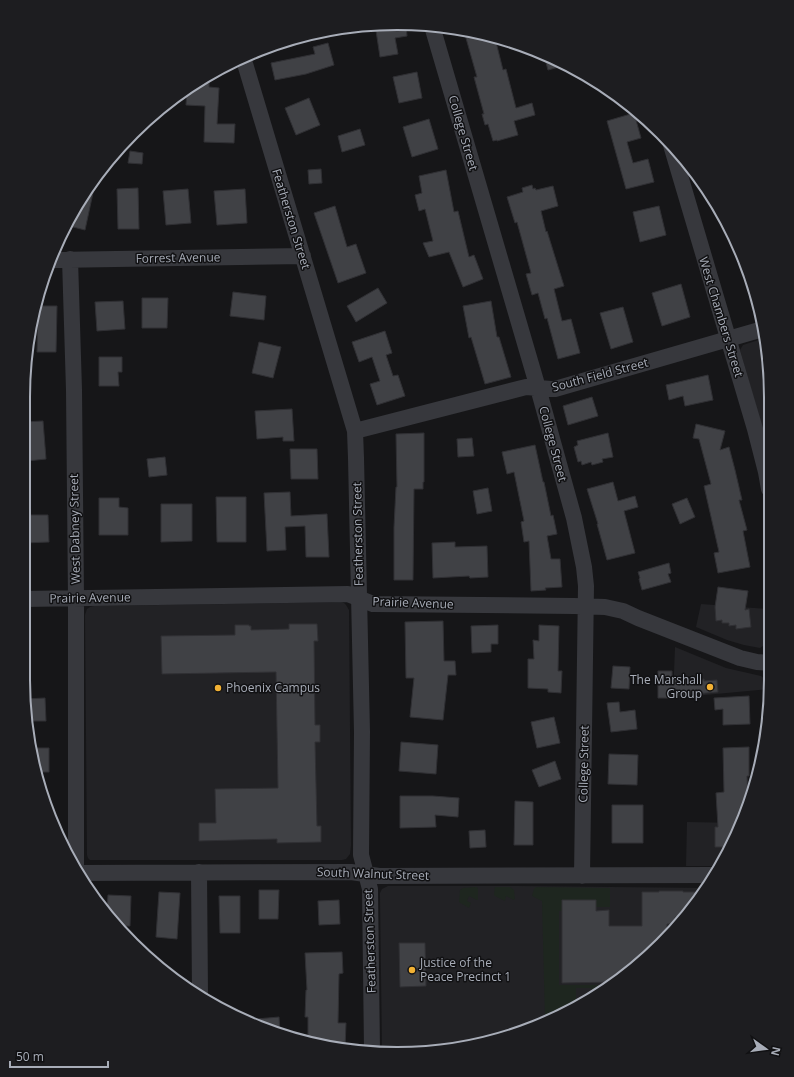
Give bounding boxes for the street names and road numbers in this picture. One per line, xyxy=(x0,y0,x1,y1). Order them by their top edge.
street label: College Street xyxy=(445,93,482,172)
street label: Featherston Street xyxy=(268,167,315,271)
street label: Forrest Avenue xyxy=(135,248,221,267)
street label: West Chambers Street xyxy=(695,255,748,379)
street label: South Field Street xyxy=(550,354,650,396)
street label: College Street xyxy=(535,404,572,483)
street label: West Dabney Street xyxy=(65,474,84,584)
street label: Featherston Street xyxy=(348,482,367,586)
street label: Prairie Avenue xyxy=(49,588,131,607)
street label: Prairie Avenue xyxy=(372,593,454,612)
street label: College Street xyxy=(574,725,593,803)
street label: South Walnut Street xyxy=(317,863,429,884)
street label: Featherston Street xyxy=(359,889,380,993)

